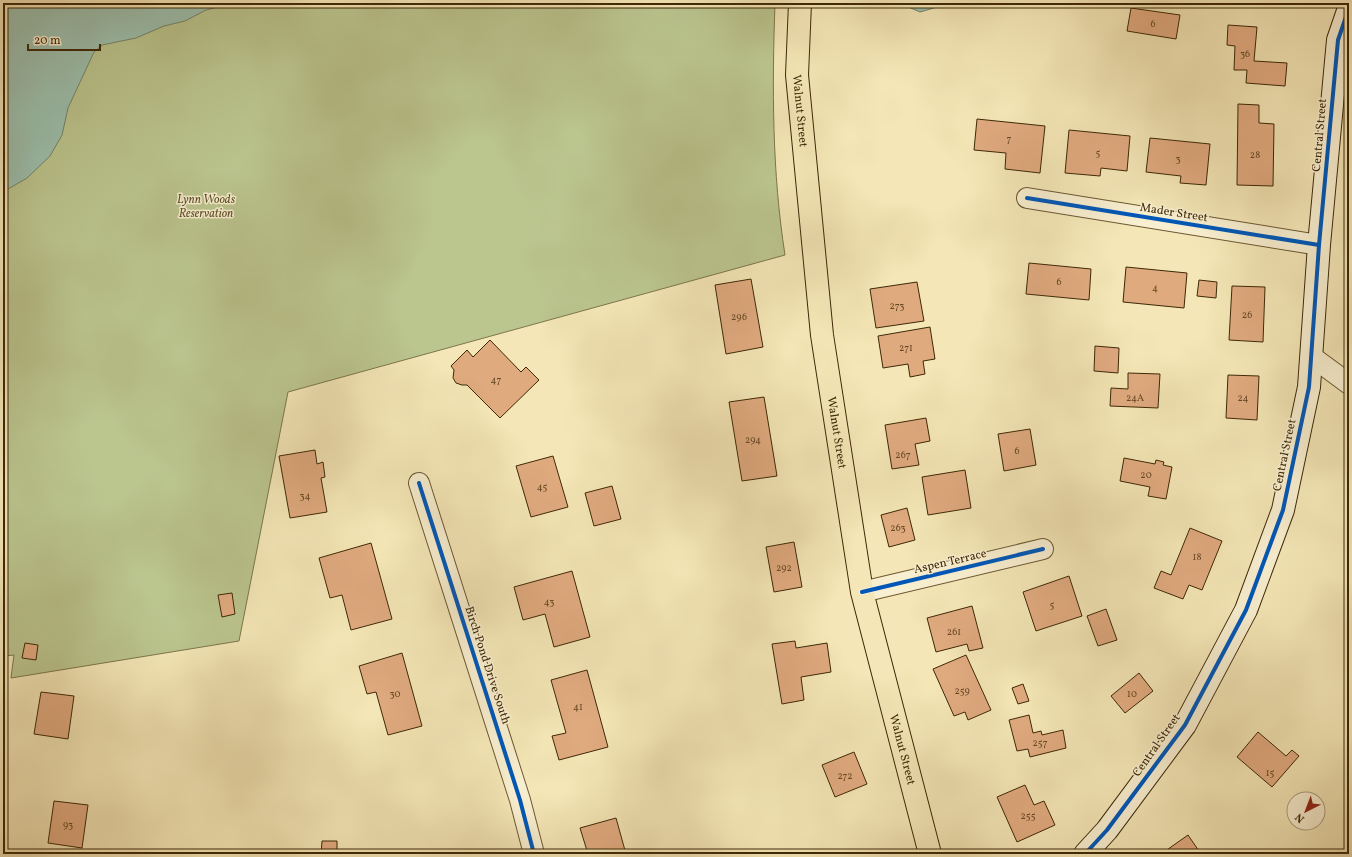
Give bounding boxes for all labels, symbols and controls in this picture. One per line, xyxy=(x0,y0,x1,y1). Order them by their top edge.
house number: 6 xyxy=(1150,17,1156,31)
scale bar xyxy=(28,26,100,52)
text: 20 m xyxy=(34,33,61,49)
house number: 36 xyxy=(1240,47,1250,61)
street label: Walnut Street xyxy=(788,74,811,148)
street label: Central Street xyxy=(1309,98,1331,172)
house number: 7 xyxy=(1007,132,1012,146)
house number: 5 xyxy=(1096,146,1101,160)
house number: 28 xyxy=(1250,148,1260,162)
house number: 3 xyxy=(1175,152,1181,166)
park label: Lynn Woods Reservation xyxy=(177,192,236,222)
street label: Mader Street xyxy=(1139,200,1209,226)
house number: 6 xyxy=(1056,275,1062,289)
house number: 4 xyxy=(1152,281,1158,295)
house number: 273 xyxy=(890,299,904,313)
house number: 26 xyxy=(1242,308,1252,322)
house number: 296 xyxy=(731,310,747,324)
house number: 271 xyxy=(899,341,913,355)
house number: 47 xyxy=(491,373,502,387)
house number: 24A xyxy=(1126,391,1144,405)
house number: 24 xyxy=(1237,391,1249,405)
street label: Walnut Street xyxy=(823,395,850,470)
street label: Central Street xyxy=(1270,418,1300,493)
house number: 294 xyxy=(745,433,761,447)
house number: 6 xyxy=(1014,444,1020,458)
house number: 267 xyxy=(895,448,911,462)
house number: 20 xyxy=(1140,468,1152,482)
house number: 45 xyxy=(537,480,547,494)
house number: 34 xyxy=(299,489,311,503)
house number: 263 xyxy=(890,521,906,535)
street label: Aspen Terrace xyxy=(912,546,989,578)
house number: 18 xyxy=(1193,550,1201,564)
house number: 292 xyxy=(776,561,792,575)
house number: 43 xyxy=(544,595,554,609)
house number: 5 xyxy=(1050,598,1055,612)
street label: Birch Pond Drive South xyxy=(460,604,514,726)
house number: 261 xyxy=(947,625,961,639)
house number: 259 xyxy=(954,684,970,698)
house number: 30 xyxy=(390,687,400,701)
house number: 10 xyxy=(1127,687,1137,701)
house number: 41 xyxy=(573,700,583,714)
street label: Central Street xyxy=(1129,711,1184,780)
street label: Walnut Street xyxy=(885,712,919,787)
house number: 257 xyxy=(1032,736,1048,750)
house number: 15 xyxy=(1266,766,1275,780)
house number: 272 xyxy=(837,769,853,783)
north arrow xyxy=(1286,791,1326,831)
house number: 255 xyxy=(1021,809,1036,823)
text: N xyxy=(1292,809,1308,826)
house number: 93 xyxy=(63,818,73,832)

